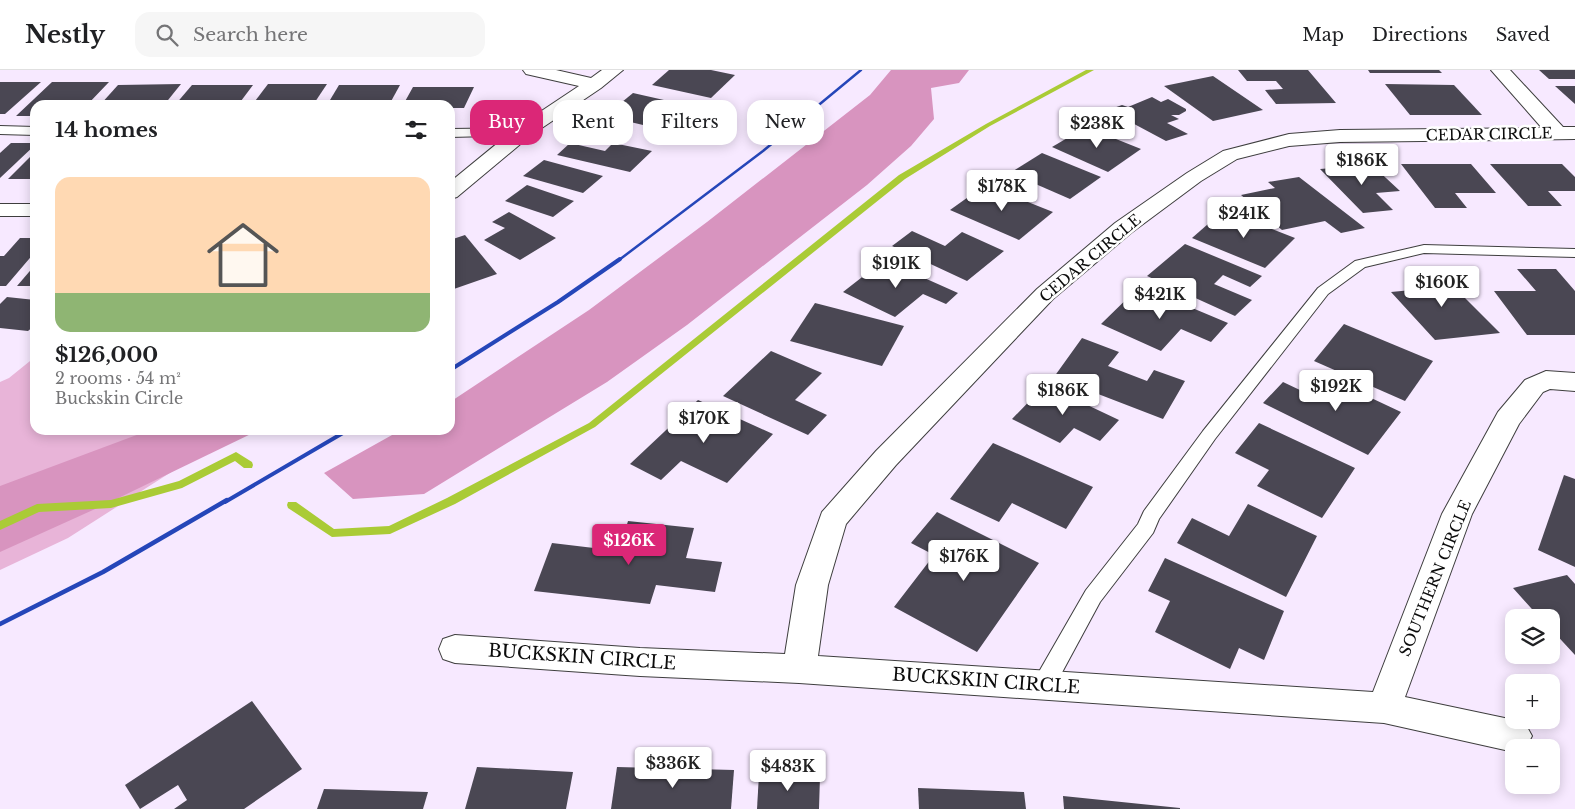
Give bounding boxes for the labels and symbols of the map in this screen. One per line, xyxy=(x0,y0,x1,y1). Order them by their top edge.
pin: $238K xyxy=(1062,106,1132,149)
street label: CEDAR CIRCLE xyxy=(1426,123,1553,145)
pin: $186K xyxy=(1327,144,1397,186)
pin: $178K xyxy=(967,170,1037,212)
pin: $241K xyxy=(1209,196,1279,239)
street label: CEDAR CIRCLE xyxy=(1035,210,1145,306)
pin: $191K xyxy=(861,246,931,289)
pin: $160K xyxy=(1407,266,1477,308)
pin: $421K xyxy=(1125,278,1195,320)
pin: $192K xyxy=(1301,370,1371,412)
pin: $186K xyxy=(1028,374,1098,416)
pin: $170K xyxy=(669,402,739,444)
street label: SOUTHERN CIRCLE xyxy=(1395,497,1475,659)
pin: $126K xyxy=(594,524,664,566)
pin: $176K xyxy=(929,540,999,582)
street label: BUCKSKIN CIRCLE xyxy=(487,639,677,675)
street label: BUCKSKIN CIRCLE xyxy=(891,663,1081,699)
pin: $336K xyxy=(638,746,708,789)
pin: $483K xyxy=(753,750,823,792)

